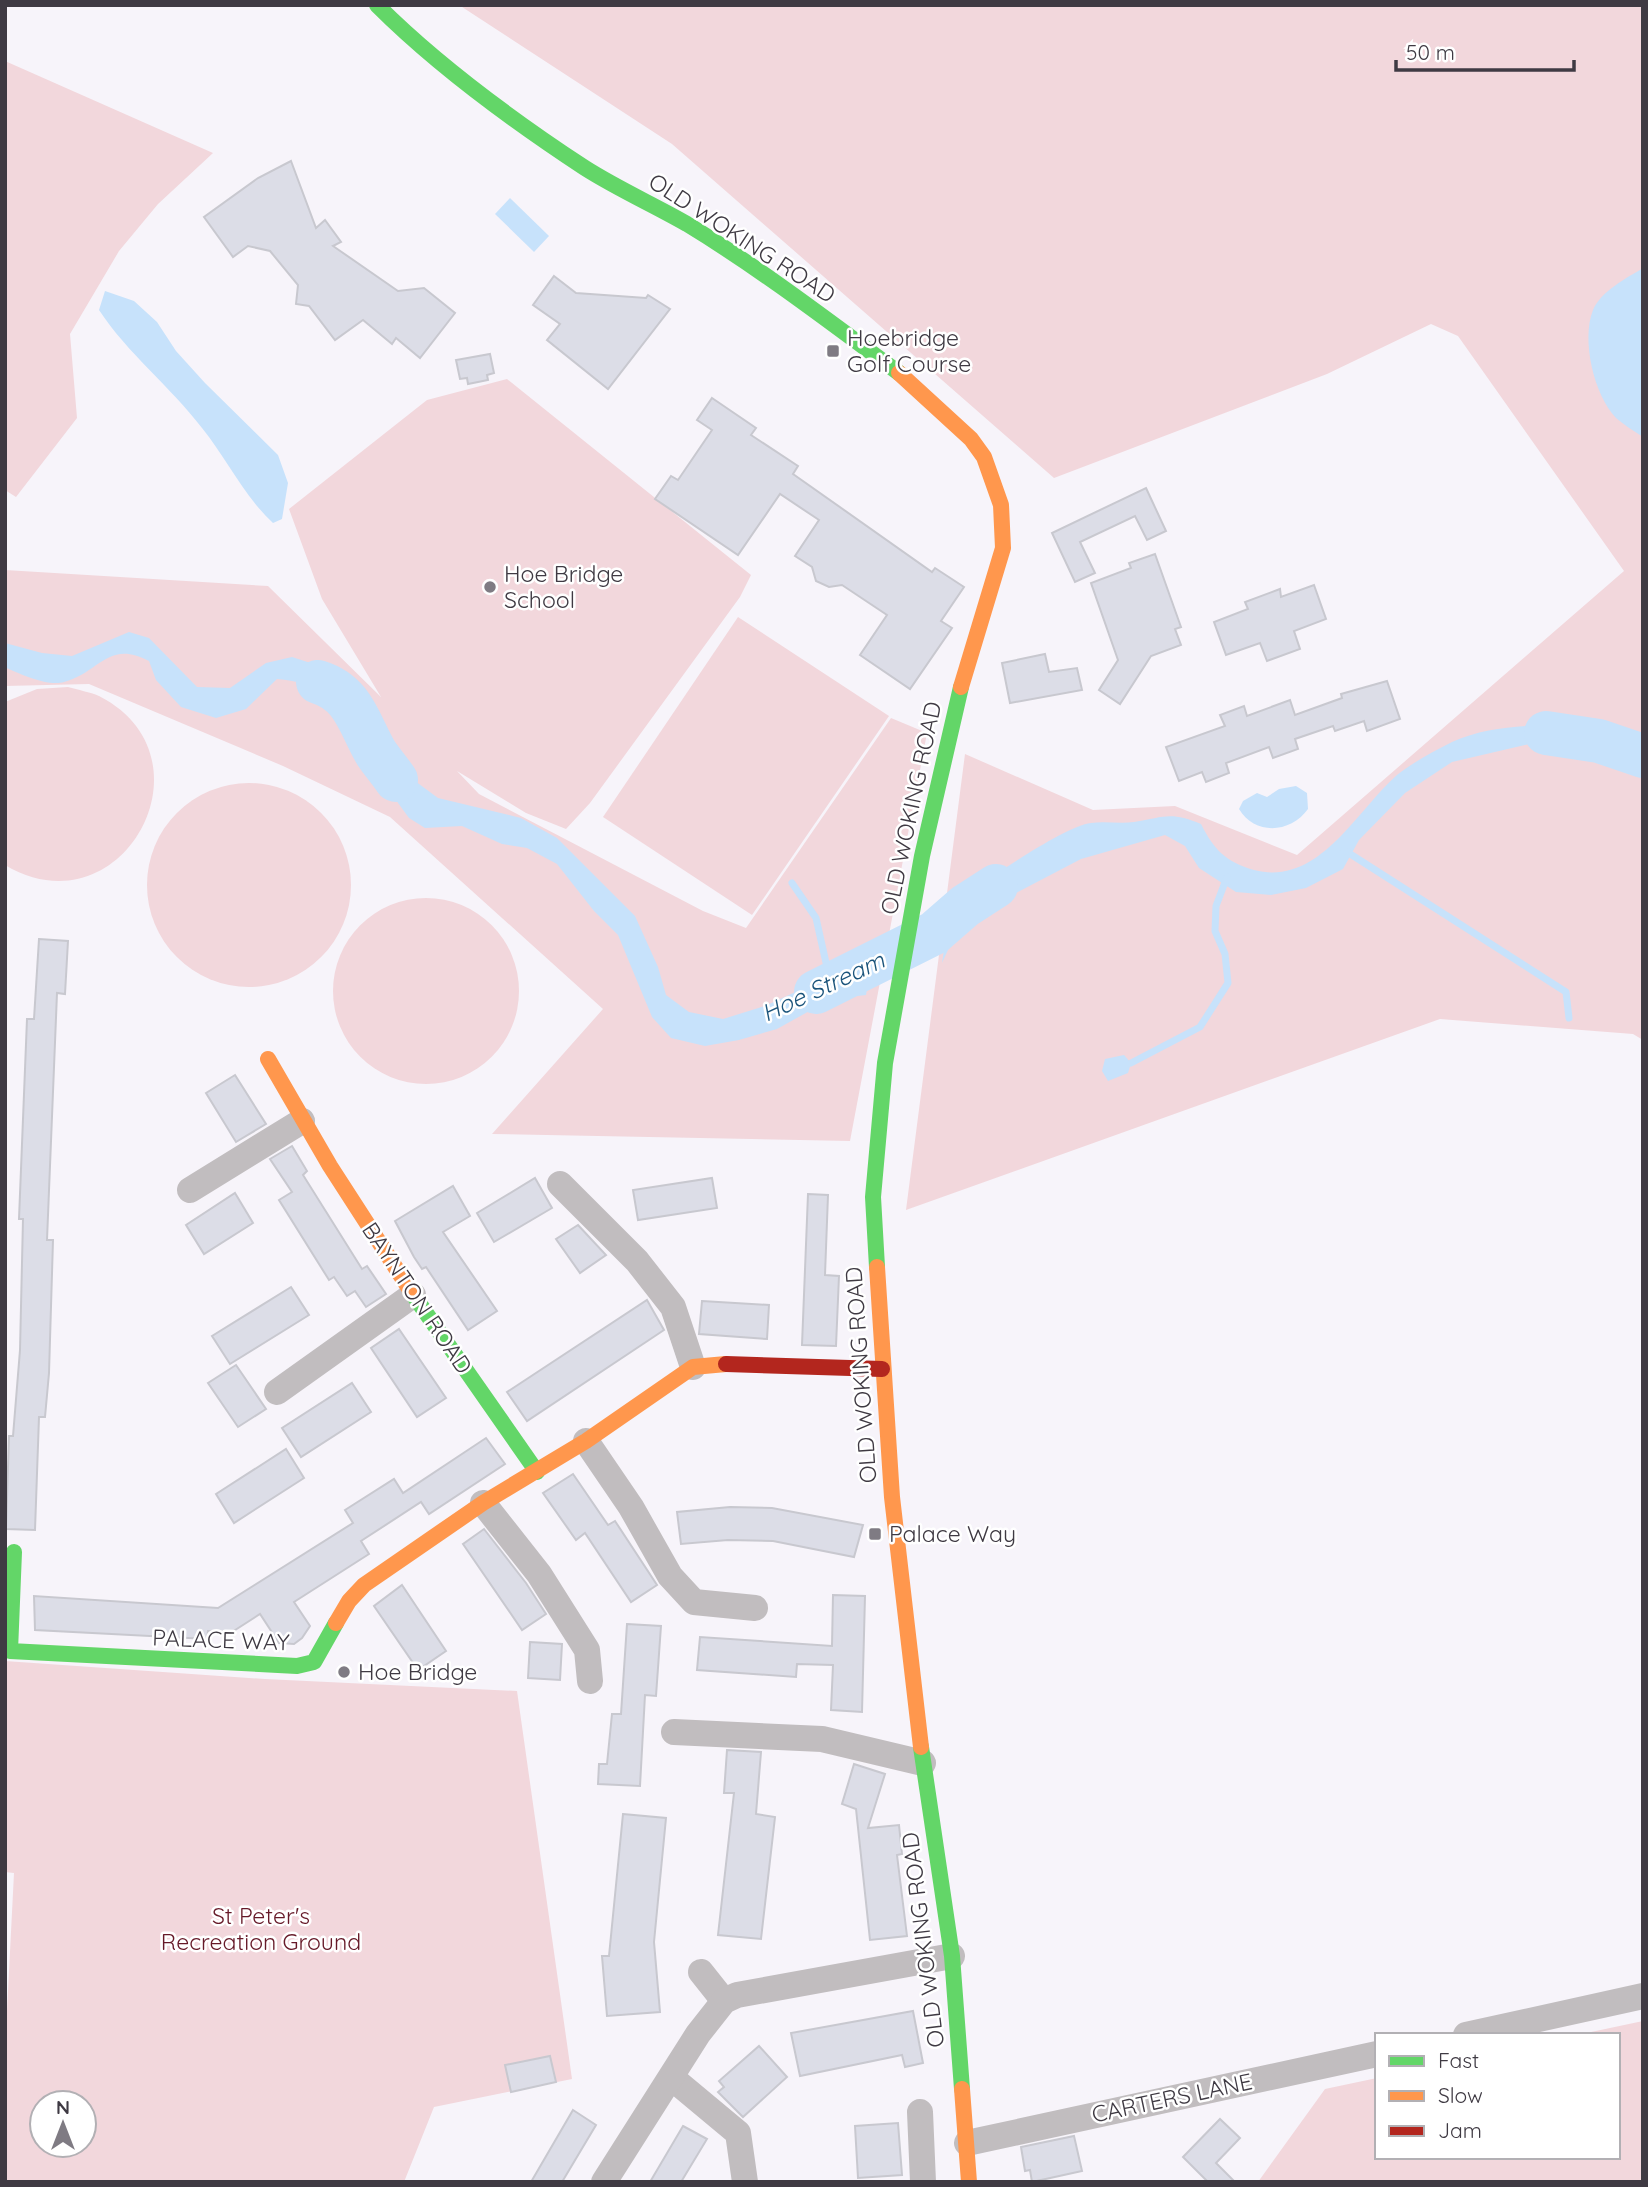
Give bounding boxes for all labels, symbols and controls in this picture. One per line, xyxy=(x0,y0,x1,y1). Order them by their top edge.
scale bar xyxy=(1396,28,1574,72)
text: 50 m xyxy=(1406,39,1455,65)
street label: OLD WOKING ROAD xyxy=(643,166,841,309)
place label: Hoebridge Golf Course xyxy=(847,323,971,378)
marker: Hoebridge Golf Course xyxy=(825,343,841,359)
place label: Hoe Bridge School xyxy=(504,559,623,614)
marker: Hoe Bridge School xyxy=(482,579,498,595)
street label: OLD WOKING ROAD xyxy=(874,699,947,917)
water label: Hoe Stream xyxy=(756,944,890,1028)
street label: BAYNTON ROAD xyxy=(356,1216,479,1379)
street label: OLD WOKING ROAD xyxy=(838,1266,883,1484)
place label: Palace Way xyxy=(889,1519,1016,1548)
marker: Palace Way xyxy=(867,1526,883,1542)
street label: PALACE WAY xyxy=(152,1623,290,1656)
place label: Hoe Bridge xyxy=(358,1657,477,1686)
marker: Hoe Bridge xyxy=(336,1664,352,1680)
street label: OLD WOKING ROAD xyxy=(895,1831,950,2049)
park label: St Peter's Recreation Ground xyxy=(161,1901,361,1956)
legend xyxy=(1375,2033,1620,2159)
text: Fast xyxy=(1438,2047,1479,2073)
street label: CARTERS LANE xyxy=(1089,2066,1255,2129)
text: Slow xyxy=(1438,2082,1483,2108)
north arrow xyxy=(28,2089,98,2159)
text: N xyxy=(56,2095,70,2119)
text: Jam xyxy=(1438,2117,1482,2143)

